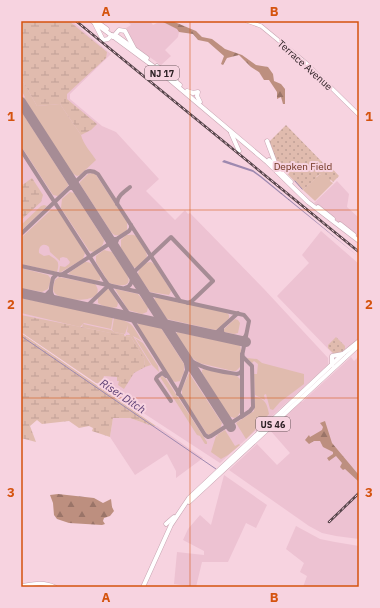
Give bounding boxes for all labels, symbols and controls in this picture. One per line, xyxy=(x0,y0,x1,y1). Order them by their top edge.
text: A xyxy=(102,3,111,20)
text: B xyxy=(270,3,279,20)
street label: Terrace Avenue xyxy=(275,37,336,93)
road number: NJ 17 xyxy=(145,66,179,80)
text: 1 xyxy=(7,108,15,125)
text: 1 xyxy=(365,108,373,125)
park label: Depken Field xyxy=(274,160,332,173)
text: 2 xyxy=(7,296,15,313)
text: 2 xyxy=(365,296,373,313)
water label: Riser Ditch xyxy=(97,376,149,416)
road number: US 46 xyxy=(256,417,290,431)
text: 3 xyxy=(7,484,15,501)
text: 3 xyxy=(365,484,373,501)
text: A xyxy=(102,589,111,606)
text: B xyxy=(270,589,279,606)

